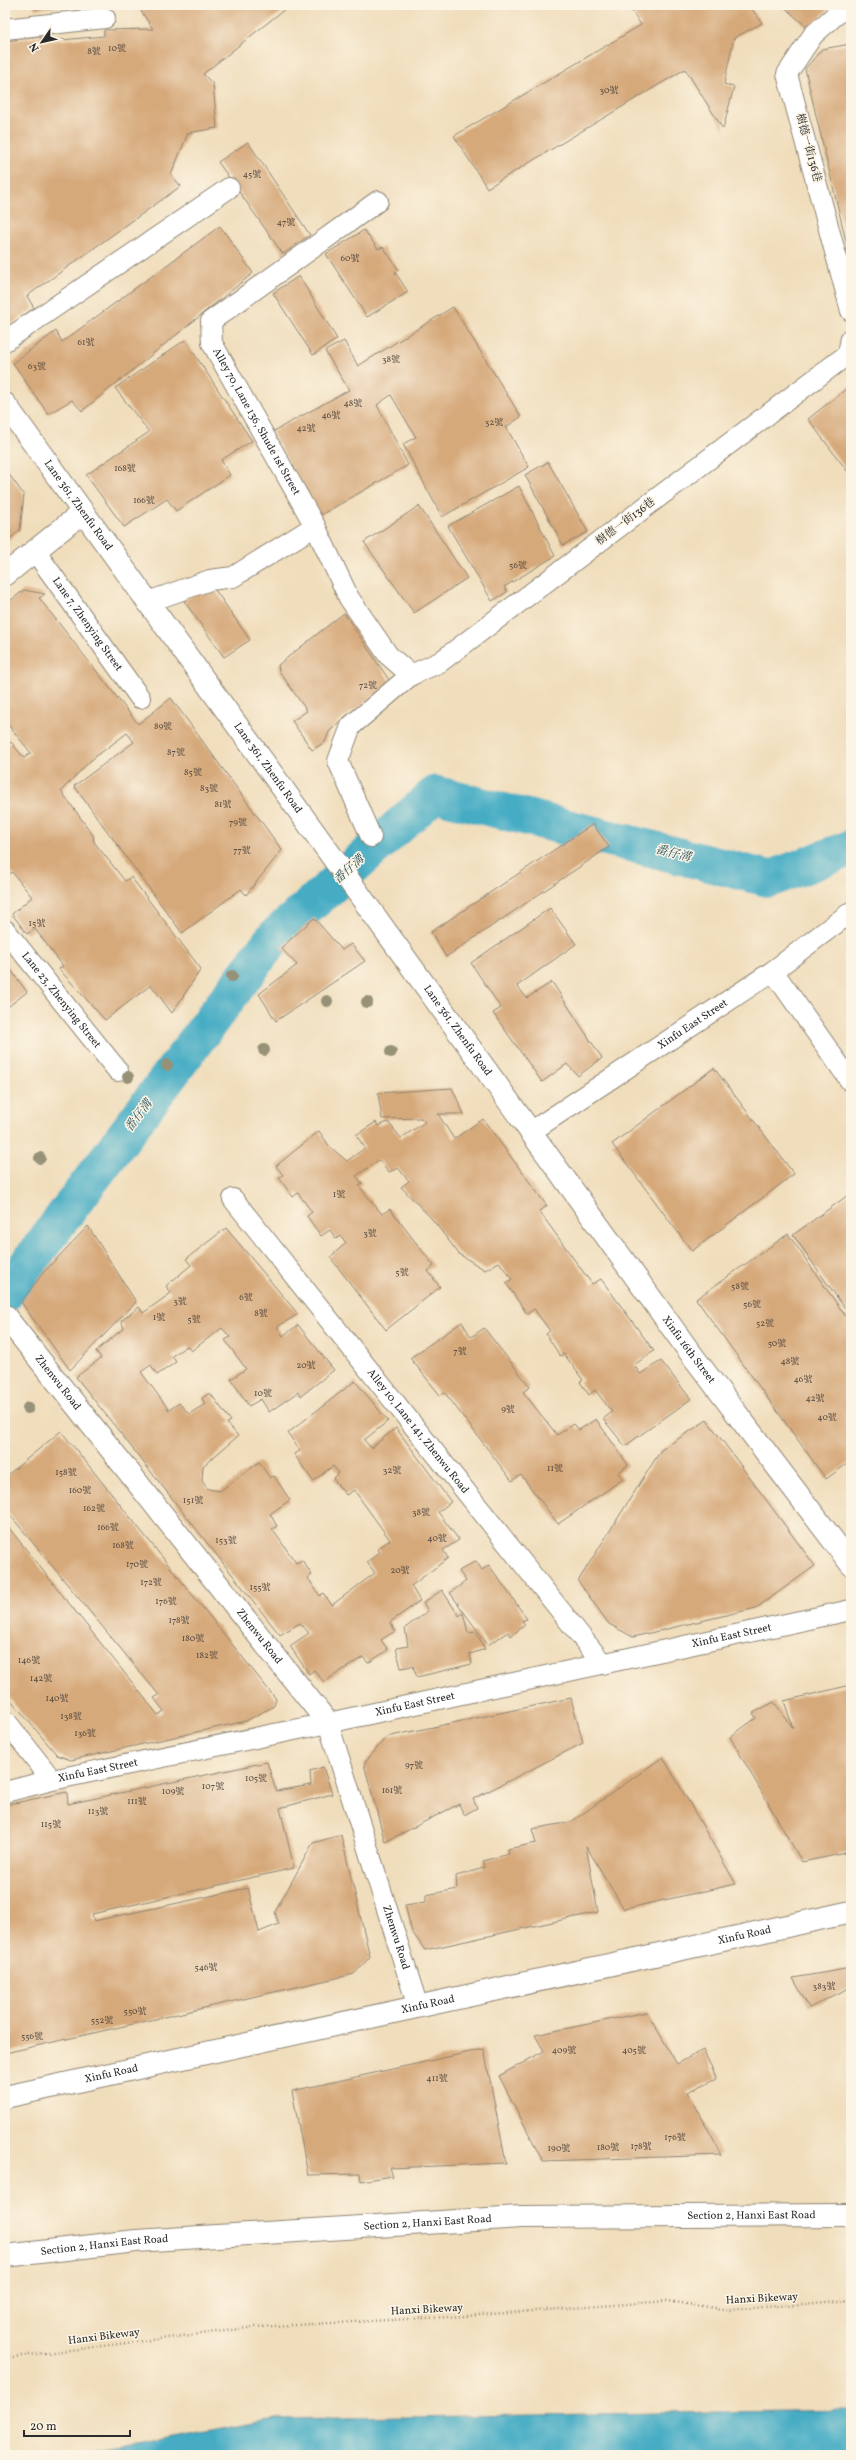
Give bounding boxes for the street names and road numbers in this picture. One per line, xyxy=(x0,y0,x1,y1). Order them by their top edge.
street label: 樹德一街136巷 xyxy=(792,112,824,184)
street label: Alley 70, Lane 136, Shude 1st Street xyxy=(209,345,304,498)
street label: Lane 361, Zhenfu Road xyxy=(40,457,116,554)
street label: 樹德一街136巷 xyxy=(593,495,659,549)
street label: Lane 7, Zhenying Street xyxy=(49,574,126,674)
street label: Lane 361, Zhenfu Road xyxy=(230,720,306,816)
street label: Lane 23, Zhenying Street xyxy=(18,949,105,1052)
street label: Lane 361, Zhenfu Road xyxy=(420,982,495,1079)
street label: Xinfu East Street xyxy=(655,995,731,1053)
street label: Xinfu 16th Street xyxy=(659,1313,719,1387)
street label: Zhenwu Road xyxy=(31,1352,84,1413)
street label: Alley 10, Lane 141, Zhenwu Road xyxy=(364,1366,472,1497)
street label: Zhenwu Road xyxy=(233,1606,286,1667)
street label: Xinfu East Street xyxy=(690,1620,773,1652)
street label: Xinfu East Street xyxy=(374,1688,456,1720)
street label: Xinfu East Street xyxy=(57,1755,139,1786)
street label: Zhenwu Road xyxy=(379,1903,413,1972)
street label: Xinfu Road xyxy=(716,1922,773,1948)
street label: Xinfu Road xyxy=(400,1991,456,2018)
street label: Xinfu Road xyxy=(83,2061,140,2087)
street label: Section 2, Hanxi East Road xyxy=(687,2208,816,2223)
street label: Section 2, Hanxi East Road xyxy=(363,2211,492,2234)
street label: Section 2, Hanxi East Road xyxy=(40,2232,169,2259)
street label: Hanxi Bikeway xyxy=(726,2290,799,2308)
street label: Hanxi Bikeway xyxy=(391,2301,464,2319)
street label: Hanxi Bikeway xyxy=(67,2325,141,2349)

